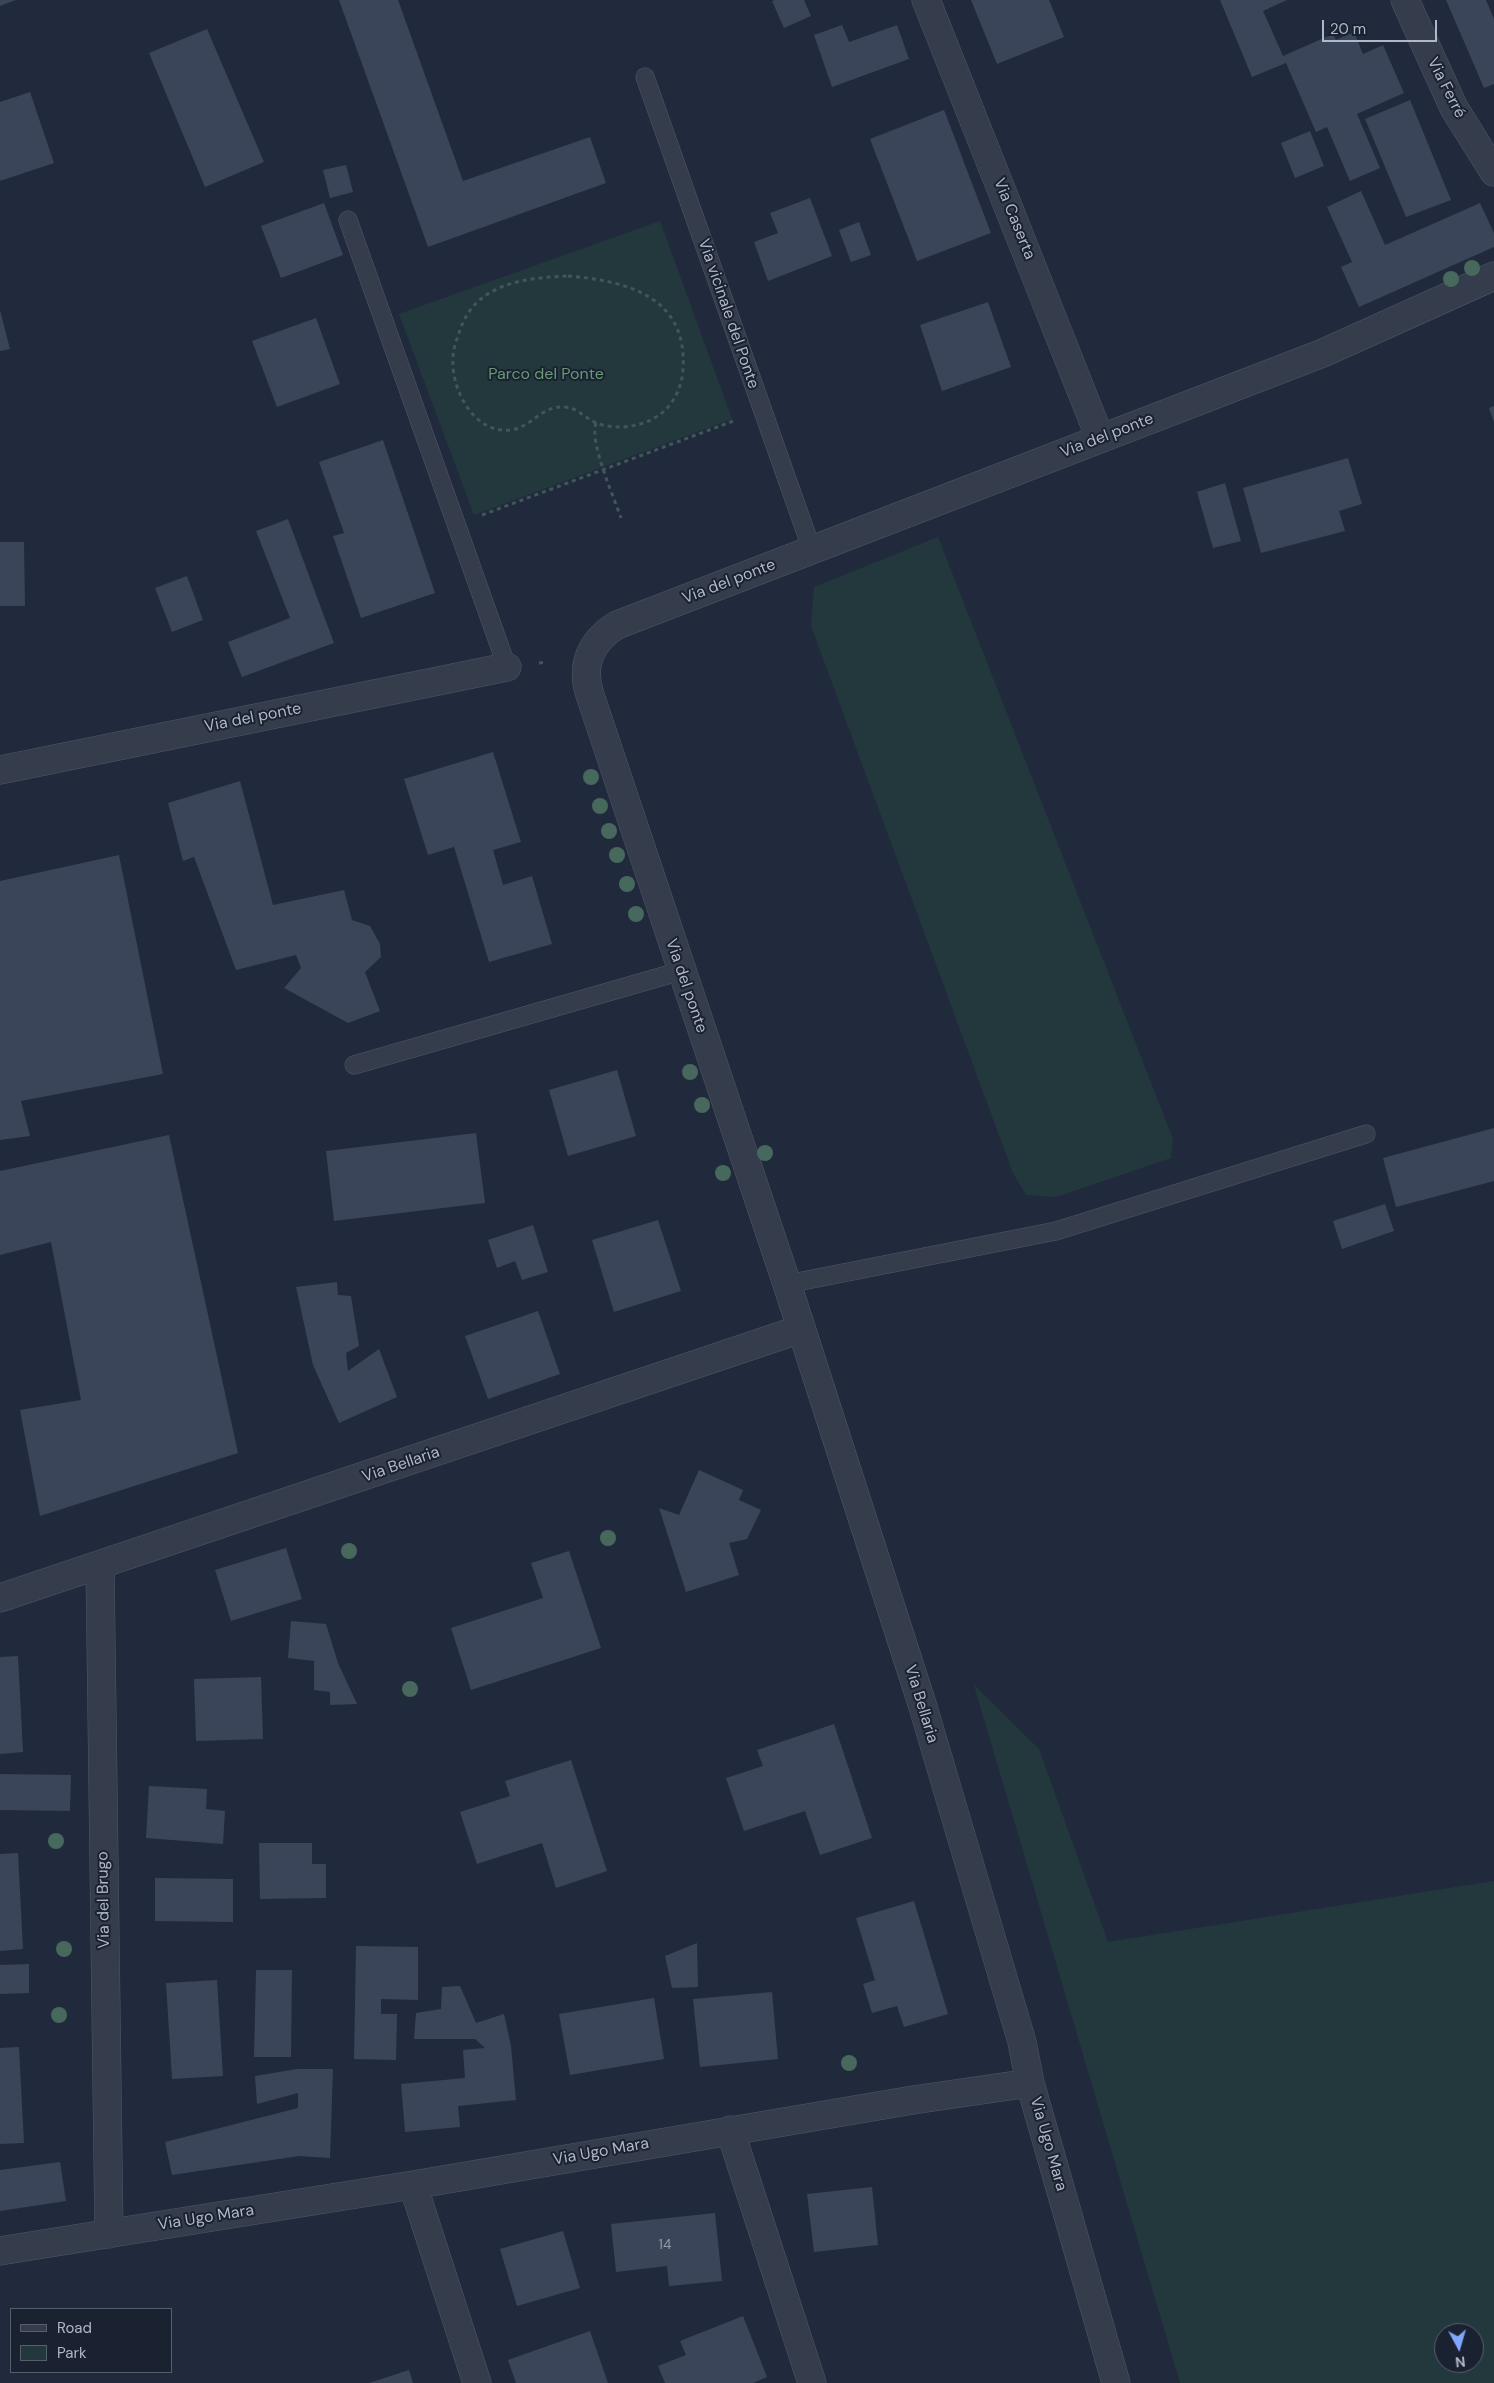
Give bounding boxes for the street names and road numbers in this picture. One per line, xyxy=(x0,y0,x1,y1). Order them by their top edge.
street label: Via Ferré xyxy=(1423,54,1469,122)
street label: Via Caserta xyxy=(989,176,1039,262)
street label: Via vicinale del Ponte xyxy=(693,237,763,391)
street label: Via del ponte xyxy=(1058,409,1156,463)
street label: Via del ponte xyxy=(680,555,778,609)
street label: Via del ponte xyxy=(203,699,303,737)
street label: Via del ponte xyxy=(661,936,711,1036)
street label: Via Bellaria xyxy=(360,1443,442,1487)
street label: Via Bellaria xyxy=(900,1663,942,1745)
street label: Via del Brugo xyxy=(94,1851,114,1949)
street label: Via Ugo Mara xyxy=(1025,2095,1071,2193)
street label: Via Ugo Mara xyxy=(552,2134,650,2170)
street label: Via Ugo Mara xyxy=(157,2201,255,2235)

